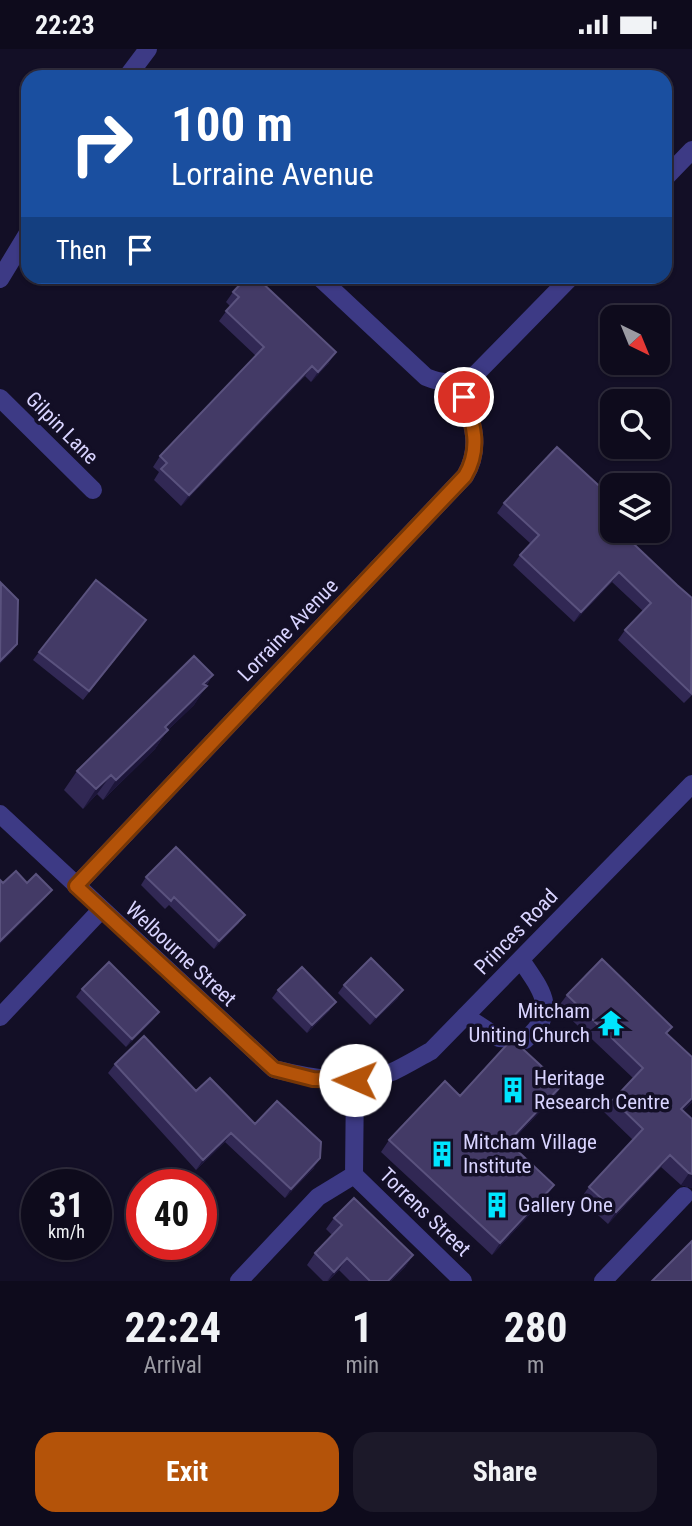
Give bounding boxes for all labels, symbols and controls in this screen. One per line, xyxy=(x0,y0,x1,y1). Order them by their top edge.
text: 22:23 xyxy=(35,10,95,40)
text: 100 m xyxy=(171,96,293,153)
icon: right xyxy=(56,98,147,189)
text: Lorraine Avenue xyxy=(171,155,374,193)
icon: arrive xyxy=(121,231,159,269)
text: Then xyxy=(56,235,107,265)
north arrow xyxy=(600,305,670,375)
map controls xyxy=(600,305,670,543)
pin xyxy=(434,367,494,427)
icon: arrive xyxy=(445,378,483,416)
street label: Gilpin Lane xyxy=(21,387,103,469)
button: search xyxy=(600,389,670,459)
button: layers xyxy=(600,473,670,543)
street label: Lorraine Avenue xyxy=(233,574,343,686)
street label: Princes Road xyxy=(469,884,563,980)
street label: Welbourne Street xyxy=(121,897,241,1011)
place label: Mitcham Uniting Church xyxy=(469,999,590,1047)
temple icon: Mitcham Uniting Church xyxy=(596,1008,626,1038)
position arrow xyxy=(318,1043,392,1117)
place label: Heritage Research Centre xyxy=(534,1066,670,1114)
building icon: Heritage Research Centre xyxy=(498,1075,528,1105)
place label: Mitcham Village Institute xyxy=(463,1130,597,1178)
building icon: Mitcham Village Institute xyxy=(427,1139,457,1169)
street label: Torrens Street xyxy=(375,1163,475,1261)
speed limit sign: 40 xyxy=(126,1169,217,1260)
text: 31 xyxy=(49,1185,84,1226)
building icon: Gallery One xyxy=(482,1190,512,1220)
place label: Gallery One xyxy=(518,1193,613,1217)
text: km/h xyxy=(48,1221,85,1242)
text: 22:24 xyxy=(125,1303,221,1352)
text: 1 xyxy=(352,1303,373,1352)
text: 280 xyxy=(504,1303,567,1352)
text: Arrival xyxy=(143,1352,202,1379)
text: min xyxy=(345,1352,379,1379)
text: m xyxy=(527,1352,544,1379)
button: Exit xyxy=(35,1432,339,1512)
button: Share xyxy=(353,1432,657,1512)

